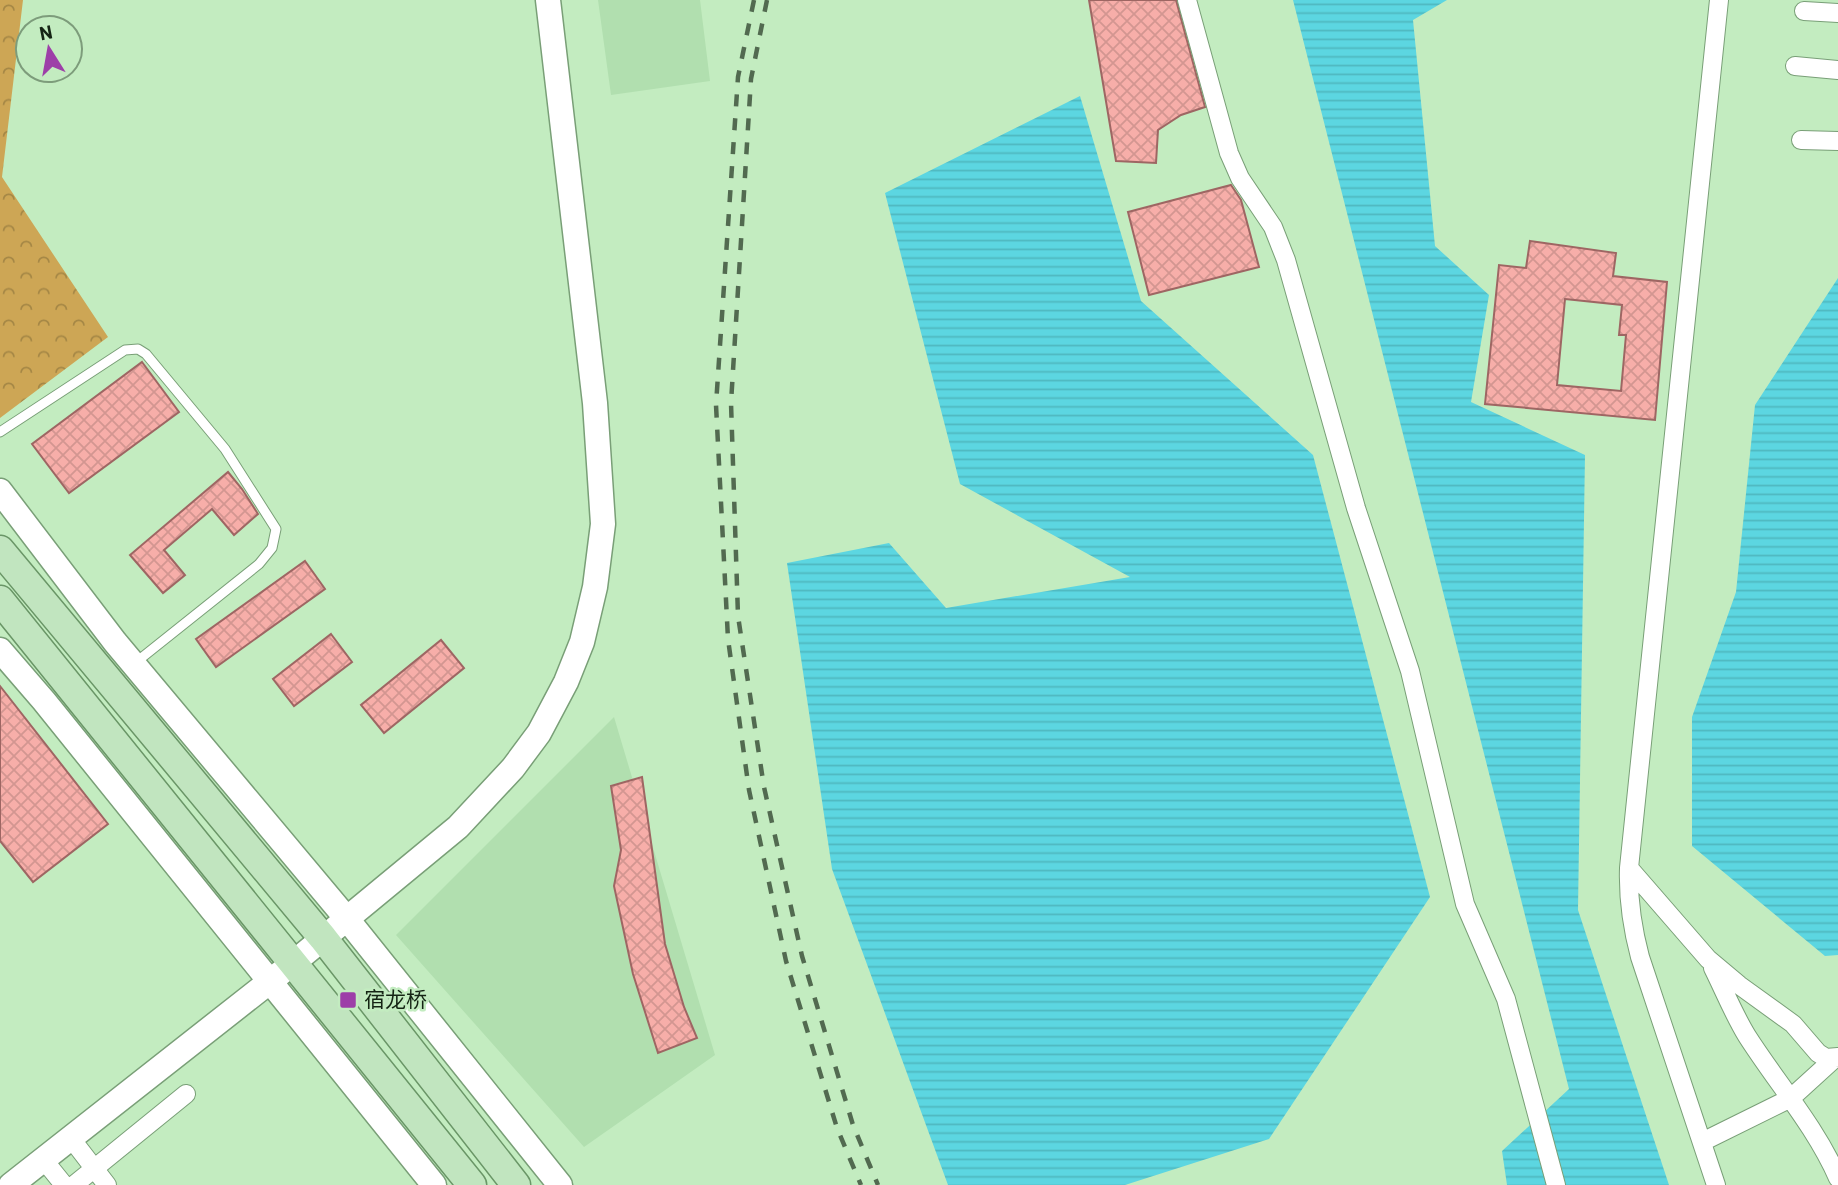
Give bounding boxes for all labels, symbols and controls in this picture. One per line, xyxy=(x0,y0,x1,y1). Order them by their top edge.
north arrow xyxy=(14,14,84,84)
text: N xyxy=(37,19,54,44)
place label: 宿龙桥 xyxy=(364,986,427,1011)
marker: 宿龙桥 xyxy=(338,990,358,1010)

